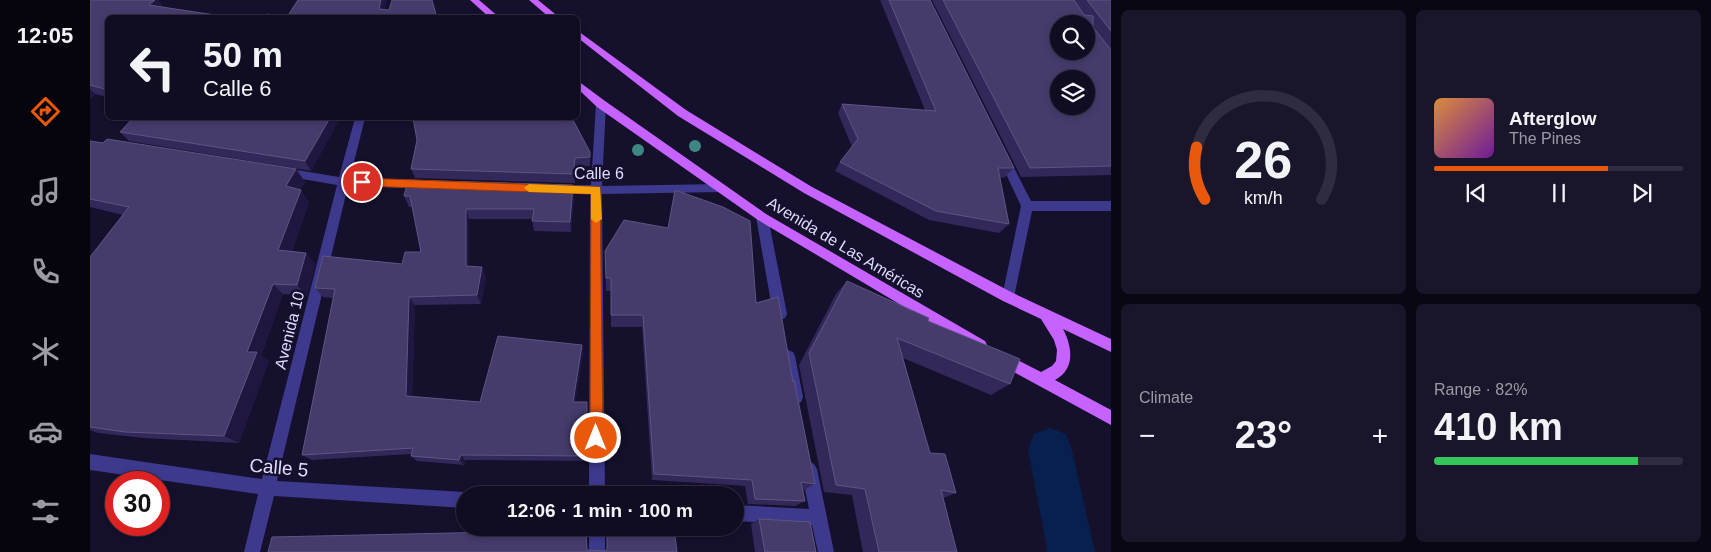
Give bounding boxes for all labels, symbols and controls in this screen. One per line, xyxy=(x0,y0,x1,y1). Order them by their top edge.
map controls xyxy=(1050,15,1095,115)
button: search xyxy=(1050,15,1095,60)
text: 12:05 xyxy=(17,23,73,48)
icon: left xyxy=(120,35,185,100)
text: 50 m xyxy=(203,35,283,74)
button: layers xyxy=(1050,70,1095,115)
text: Calle 6 xyxy=(203,76,271,101)
icon: directions xyxy=(28,94,63,129)
text: Afterglow xyxy=(1509,108,1597,129)
text: The Pines xyxy=(1509,130,1581,147)
text: 26 xyxy=(1235,131,1292,189)
pin xyxy=(341,161,383,203)
street label: Calle 6 xyxy=(574,165,624,182)
icon: arrive xyxy=(348,168,376,196)
icon: music xyxy=(28,174,63,209)
icon: previous xyxy=(1462,179,1490,207)
icon: pause xyxy=(1545,179,1573,207)
icon: next xyxy=(1628,179,1656,207)
text: km/h xyxy=(1244,188,1283,208)
street label: Avenida de Las Américas xyxy=(764,194,927,301)
icon: phone xyxy=(28,254,63,289)
street label: Avenida 10 xyxy=(272,289,307,371)
icon: climate xyxy=(28,334,63,369)
text: Range · 82% xyxy=(1434,381,1527,398)
text: Climate xyxy=(1139,389,1193,406)
text: 410 km xyxy=(1434,406,1563,448)
position arrow xyxy=(569,411,621,463)
icon: car xyxy=(28,414,63,449)
text: 23° xyxy=(1235,414,1292,456)
text: − xyxy=(1139,420,1155,451)
text: + xyxy=(1372,420,1388,451)
street label: Calle 5 xyxy=(249,454,309,481)
speed limit sign: 30 xyxy=(105,471,170,536)
icon: filters xyxy=(28,494,63,529)
text: 12:06 · 1 min · 100 m xyxy=(507,500,693,521)

